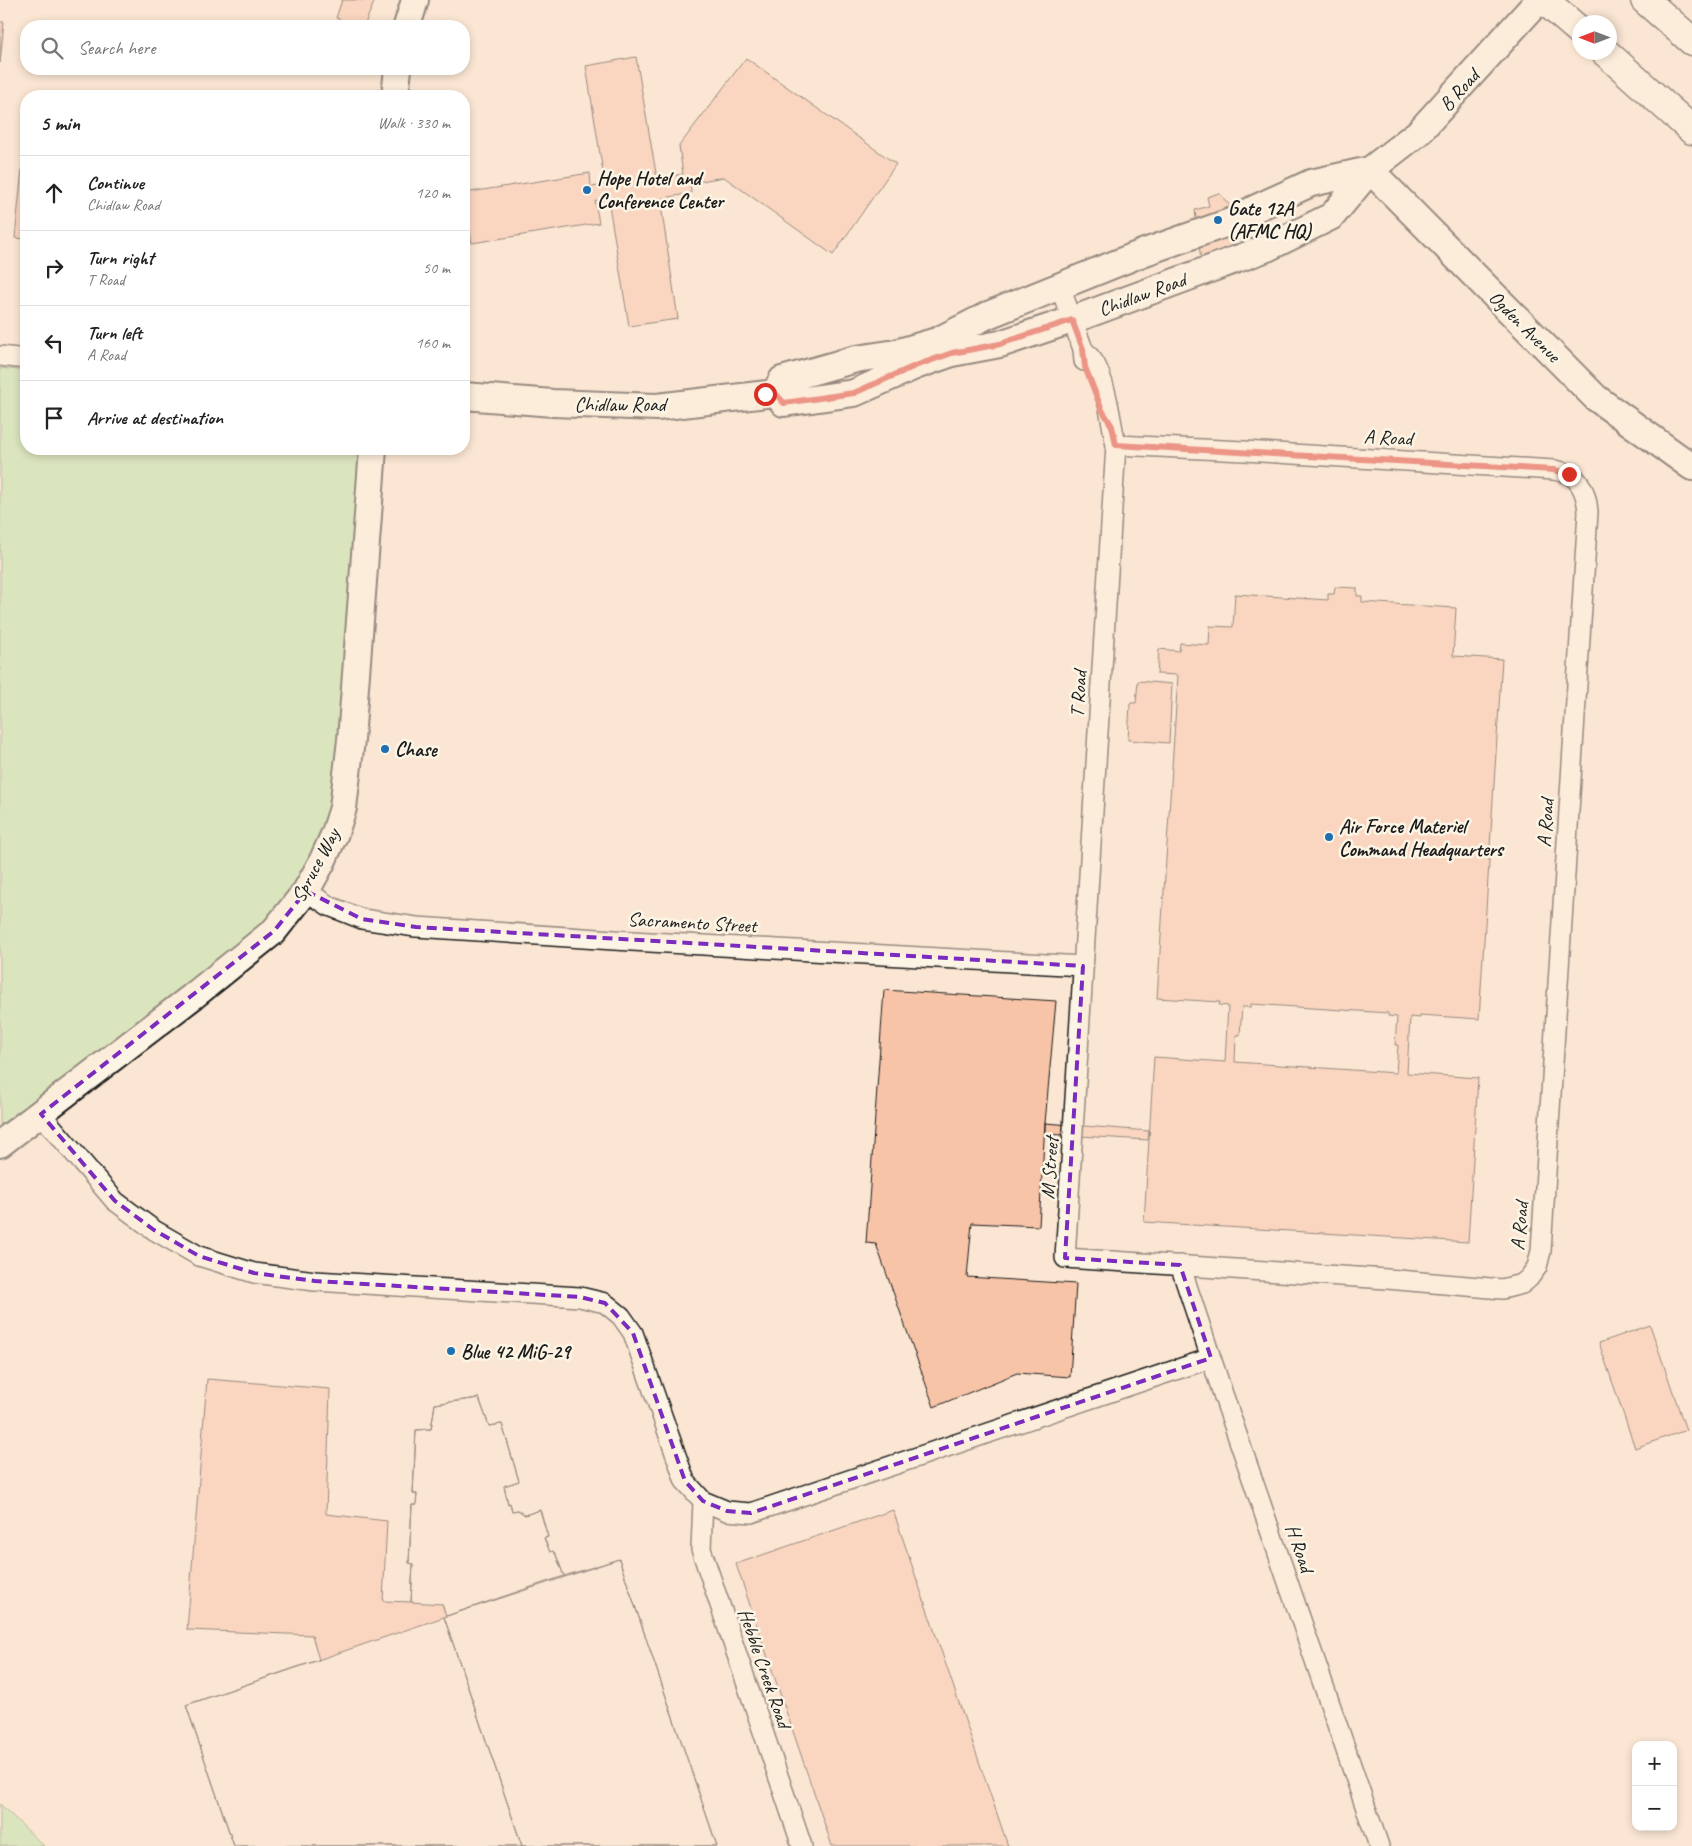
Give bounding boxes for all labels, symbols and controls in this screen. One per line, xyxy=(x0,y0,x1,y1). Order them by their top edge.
north arrow xyxy=(1572,15,1617,60)
search box xyxy=(20,20,470,75)
icon: search xyxy=(38,34,66,62)
text: Search here xyxy=(78,36,155,60)
street label: B Road xyxy=(1434,62,1487,117)
text: 5 min xyxy=(40,110,80,136)
text: Walk · 330 m xyxy=(378,113,450,133)
place label: Hope Hotel and Conference Center xyxy=(597,166,726,214)
text: Continue xyxy=(87,171,144,195)
icon: ahead xyxy=(40,179,68,207)
text: 120 m xyxy=(416,183,450,203)
marker: Hope Hotel and Conference Center xyxy=(581,184,593,196)
text: Chidlaw Road xyxy=(87,195,160,215)
place label: Gate 12A (AFMC HQ) xyxy=(1228,196,1312,244)
marker: Gate 12A (AFMC HQ) xyxy=(1212,214,1224,226)
text: Turn right xyxy=(87,246,154,270)
icon: right xyxy=(40,254,68,282)
text: 50 m xyxy=(423,258,450,278)
street label: Chidlaw Road xyxy=(1095,266,1192,322)
text: T Road xyxy=(87,270,125,290)
street label: Ogden Avenue xyxy=(1483,285,1567,369)
text: Turn left xyxy=(87,321,142,345)
icon: left xyxy=(40,329,68,357)
text: 160 m xyxy=(416,333,450,353)
text: A Road xyxy=(87,345,126,365)
route start xyxy=(754,383,777,406)
street label: Chidlaw Road xyxy=(574,392,669,417)
icon: arrive xyxy=(40,404,68,432)
text: Arrive at destination xyxy=(87,406,223,430)
street label: A Road xyxy=(1363,424,1416,451)
route end xyxy=(1558,463,1581,486)
street label: T Road xyxy=(1064,667,1093,718)
place label: Chase xyxy=(395,737,438,762)
marker: Chase xyxy=(379,743,391,755)
street label: A Road xyxy=(1531,795,1560,848)
place label: Air Force Materiel Command Headquarters xyxy=(1339,814,1505,862)
street label: Spruce Way xyxy=(286,822,346,906)
marker: Air Force Materiel Command Headquarters xyxy=(1323,831,1335,843)
street label: Sacramento Street xyxy=(627,907,759,938)
street label: M Street xyxy=(1035,1133,1064,1200)
street label: A Road xyxy=(1505,1198,1534,1251)
place label: Blue 42 MiG-29 xyxy=(461,1339,572,1364)
marker: Blue 42 MiG-29 xyxy=(445,1345,457,1357)
street label: H Road xyxy=(1280,1521,1320,1578)
street label: Hebble Creek Road xyxy=(732,1605,798,1734)
map controls xyxy=(1632,1741,1677,1831)
button: + xyxy=(1632,1741,1677,1786)
button: − xyxy=(1632,1786,1677,1831)

